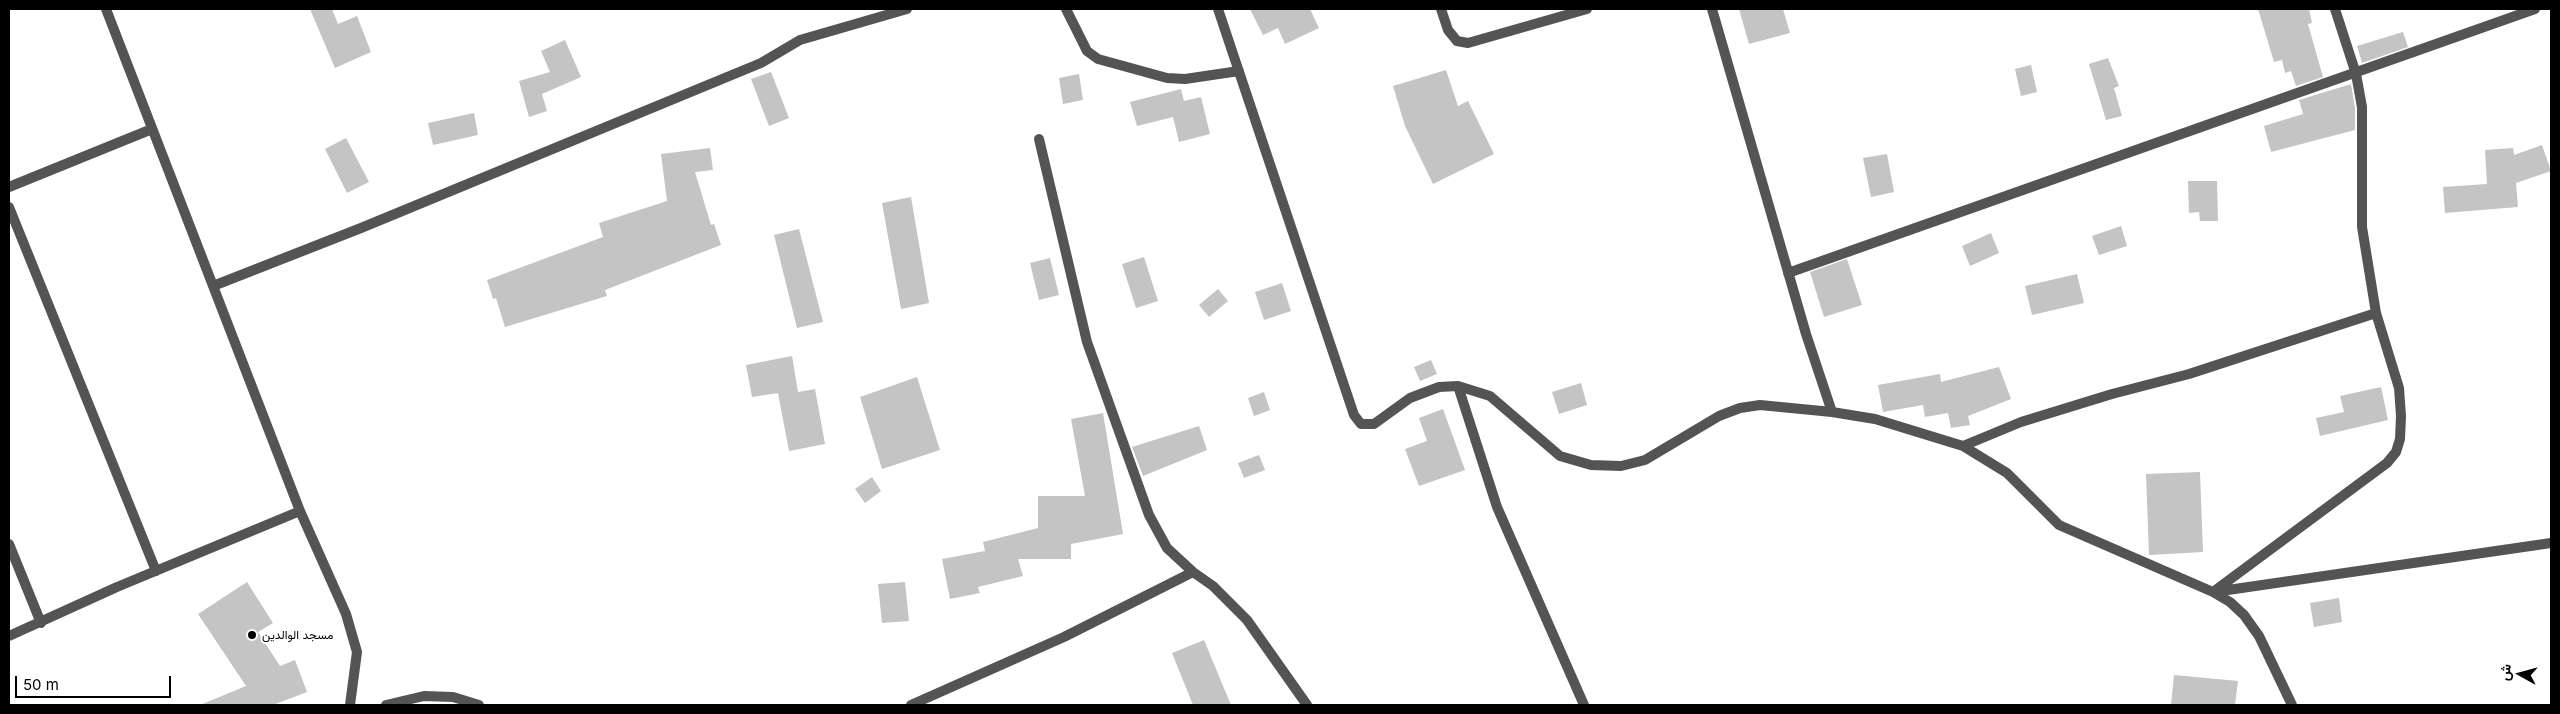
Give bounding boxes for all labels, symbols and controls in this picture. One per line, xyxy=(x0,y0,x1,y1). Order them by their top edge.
place label: مسجد الوالدين xyxy=(262,628,333,642)
marker: مسجد الوالدين xyxy=(246,629,258,641)
north arrow xyxy=(2495,649,2545,699)
text: ش xyxy=(2495,663,2514,682)
scale bar xyxy=(18,666,174,698)
text: 50 m xyxy=(23,675,59,694)

